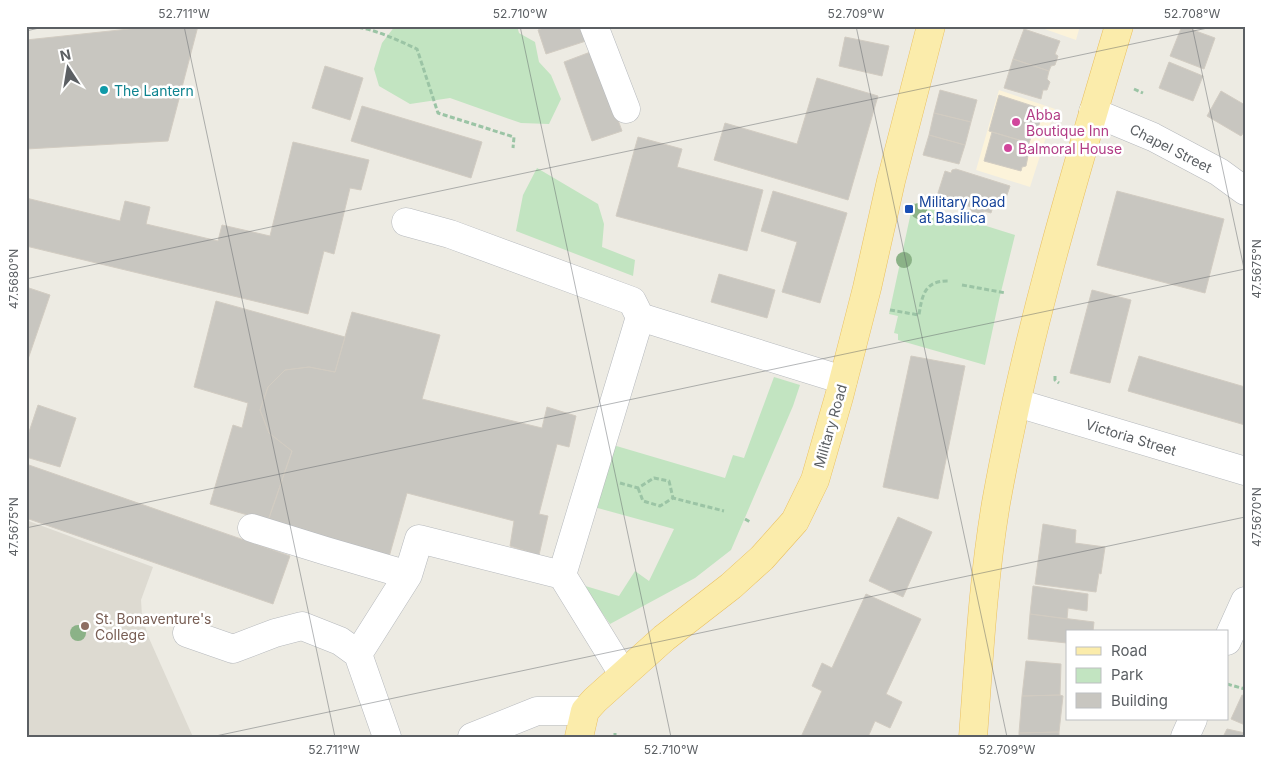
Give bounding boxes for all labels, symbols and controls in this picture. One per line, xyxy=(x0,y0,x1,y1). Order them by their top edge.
text: 52.711°W xyxy=(158,6,210,21)
text: 52.710°W xyxy=(493,6,547,21)
text: 52.709°W xyxy=(828,6,885,21)
text: 52.708°W xyxy=(1164,6,1220,21)
north arrow xyxy=(42,42,92,92)
text: N xyxy=(58,45,72,64)
place label: The Lantern xyxy=(114,82,194,99)
marker: The Lantern xyxy=(98,84,110,96)
place label: Abba Boutique Inn xyxy=(1026,106,1109,139)
marker: Abba Boutique Inn xyxy=(1010,116,1022,128)
street label: Chapel Street xyxy=(1127,120,1215,176)
place label: Balmoral House xyxy=(1018,140,1122,157)
marker: Balmoral House xyxy=(1002,142,1014,154)
place label: Military Road at Basilica xyxy=(919,193,1005,226)
marker: Military Road at Basilica xyxy=(903,203,915,215)
text: 47.5675°N xyxy=(1249,239,1264,299)
text: 47.5680°N xyxy=(6,249,21,309)
street label: Military Road xyxy=(810,382,850,470)
street label: Victoria Street xyxy=(1084,415,1179,459)
text: 47.5670°N xyxy=(1249,487,1264,547)
text: 47.5675°N xyxy=(6,497,21,557)
place label: St. Bonaventure's College xyxy=(95,610,211,643)
marker: St. Bonaventure's College xyxy=(79,620,91,632)
legend xyxy=(1066,630,1228,720)
text: Road xyxy=(1111,641,1147,660)
text: Park xyxy=(1111,665,1144,684)
text: Building xyxy=(1111,691,1168,710)
text: 52.711°W xyxy=(308,742,360,757)
text: 52.710°W xyxy=(644,742,698,757)
text: 52.709°W xyxy=(979,742,1036,757)

